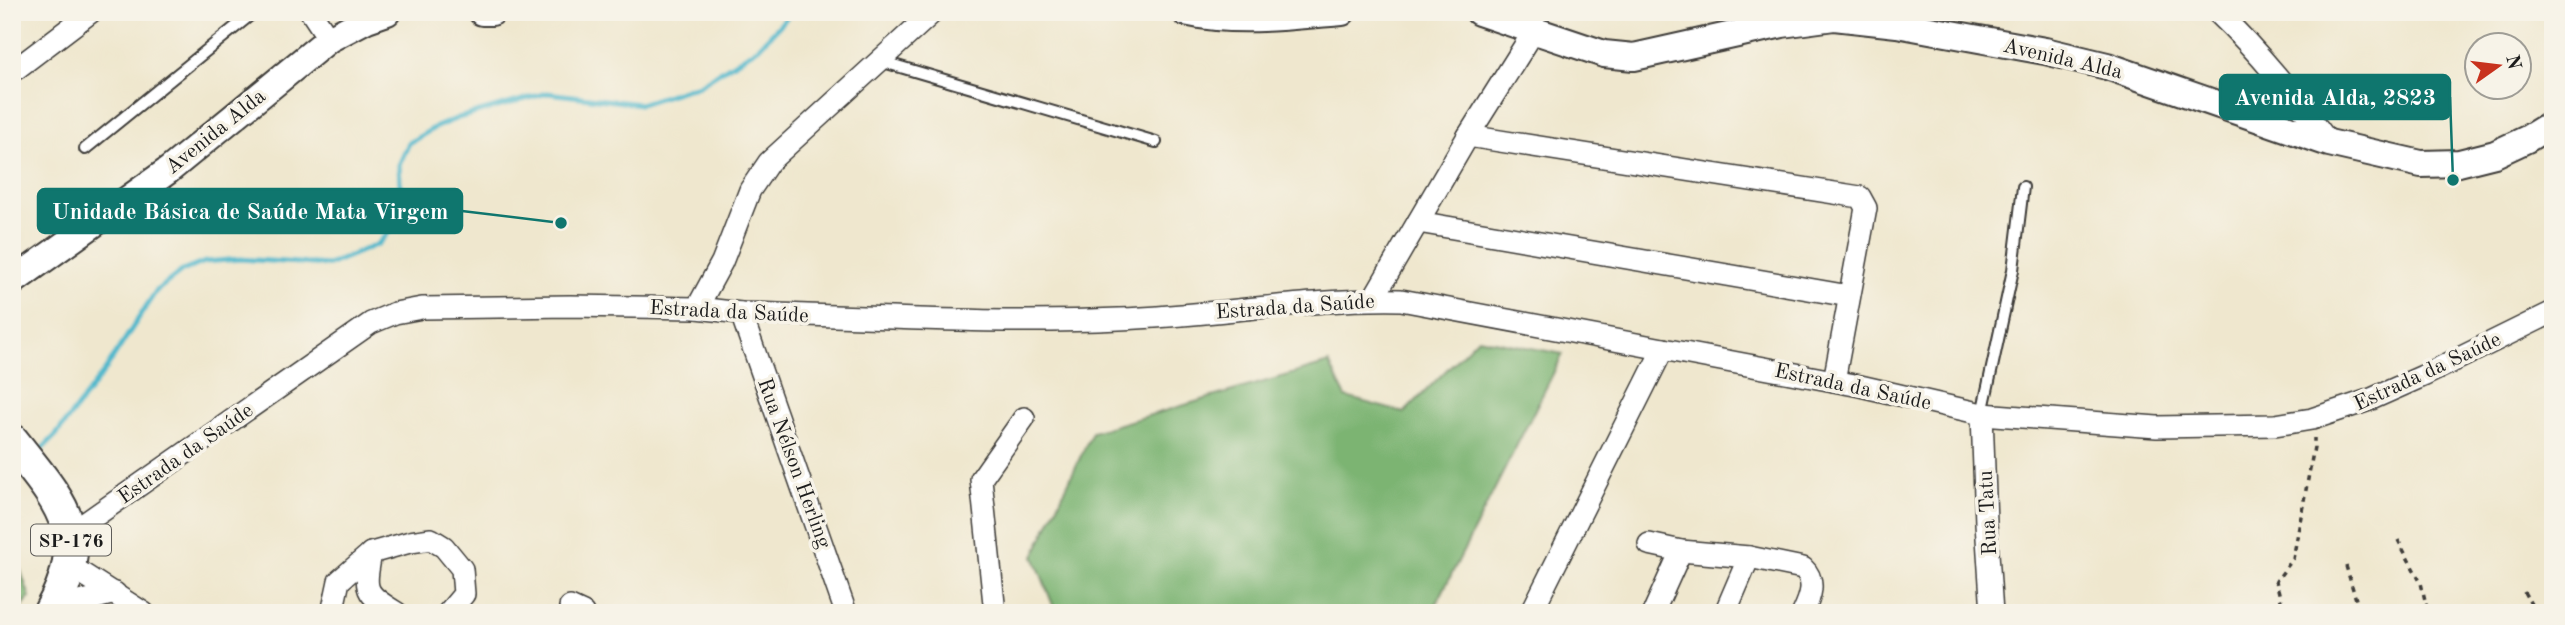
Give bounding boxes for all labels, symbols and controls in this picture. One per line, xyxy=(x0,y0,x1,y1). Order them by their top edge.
north arrow xyxy=(2464,32,2534,102)
street label: Avenida Alda xyxy=(2001,36,2124,83)
text: N xyxy=(2501,53,2523,72)
callout: Avenida Alda, 2823 xyxy=(2220,75,2450,119)
street label: Avenida Alda xyxy=(162,86,270,179)
text: Avenida Alda, 2823 xyxy=(2234,87,2436,110)
callout: Unidade Básica de Saúde Mata Virgem xyxy=(38,189,462,233)
text: Unidade Básica de Saúde Mata Virgem xyxy=(52,201,448,224)
street label: Estrada da Saúde xyxy=(1215,291,1375,324)
street label: Estrada da Saúde xyxy=(649,298,809,327)
street label: Estrada da Saúde xyxy=(2351,329,2504,416)
street label: Estrada da Saúde xyxy=(1772,361,1933,414)
street label: Rua Nélson Herling xyxy=(753,376,834,552)
street label: Estrada da Saúde xyxy=(114,400,257,509)
street label: Rua Tatu xyxy=(1976,470,2001,556)
road number: SP-176 xyxy=(31,524,111,555)

